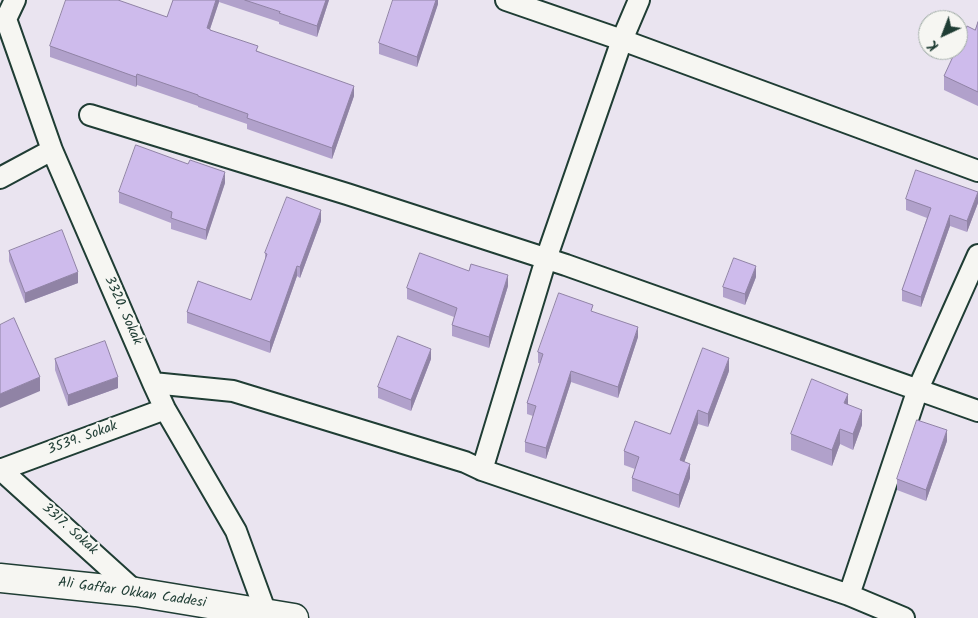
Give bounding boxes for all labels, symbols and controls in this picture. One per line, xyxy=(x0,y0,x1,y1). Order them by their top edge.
north arrow xyxy=(918,10,968,60)
text: K xyxy=(923,34,944,56)
street label: 3320. Sokak xyxy=(99,274,145,348)
street label: 3539. Sokak xyxy=(46,419,120,459)
street label: 3317. Sokak xyxy=(38,501,100,559)
street label: Ali Gaffar Okkan Caddesi xyxy=(57,575,207,613)

